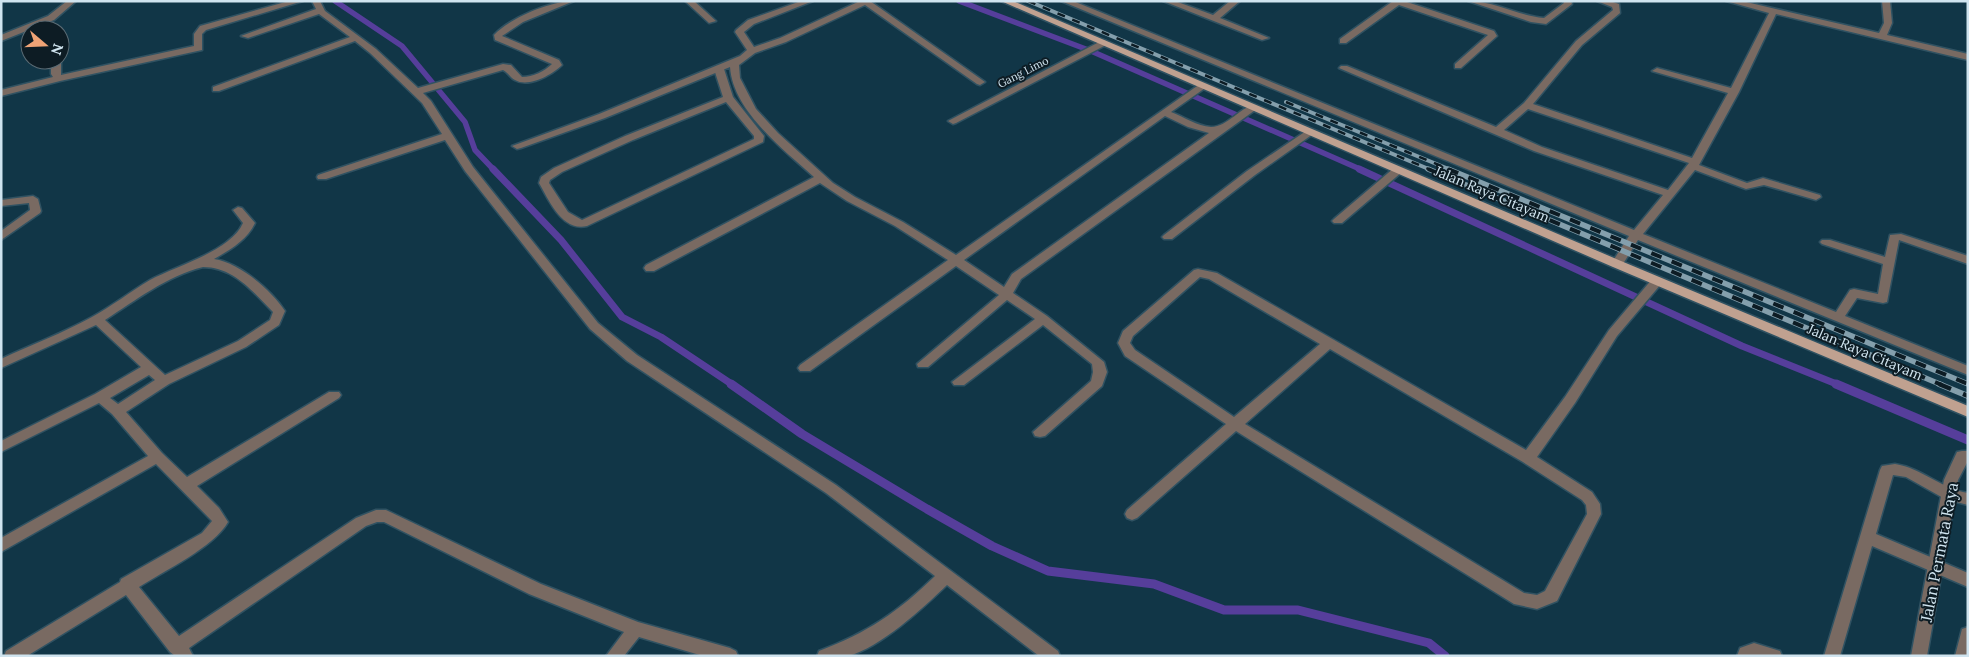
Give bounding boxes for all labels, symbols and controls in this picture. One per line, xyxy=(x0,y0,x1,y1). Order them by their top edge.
north arrow xyxy=(20,20,70,70)
text: N xyxy=(47,41,68,57)
street label: Gang Limo xyxy=(995,53,1051,91)
street label: Jalan Raya Citayam xyxy=(1431,161,1553,227)
street label: Jalan Raya Citayam xyxy=(1804,319,1926,385)
street label: Jalan Permata Raya xyxy=(1915,481,1962,624)

